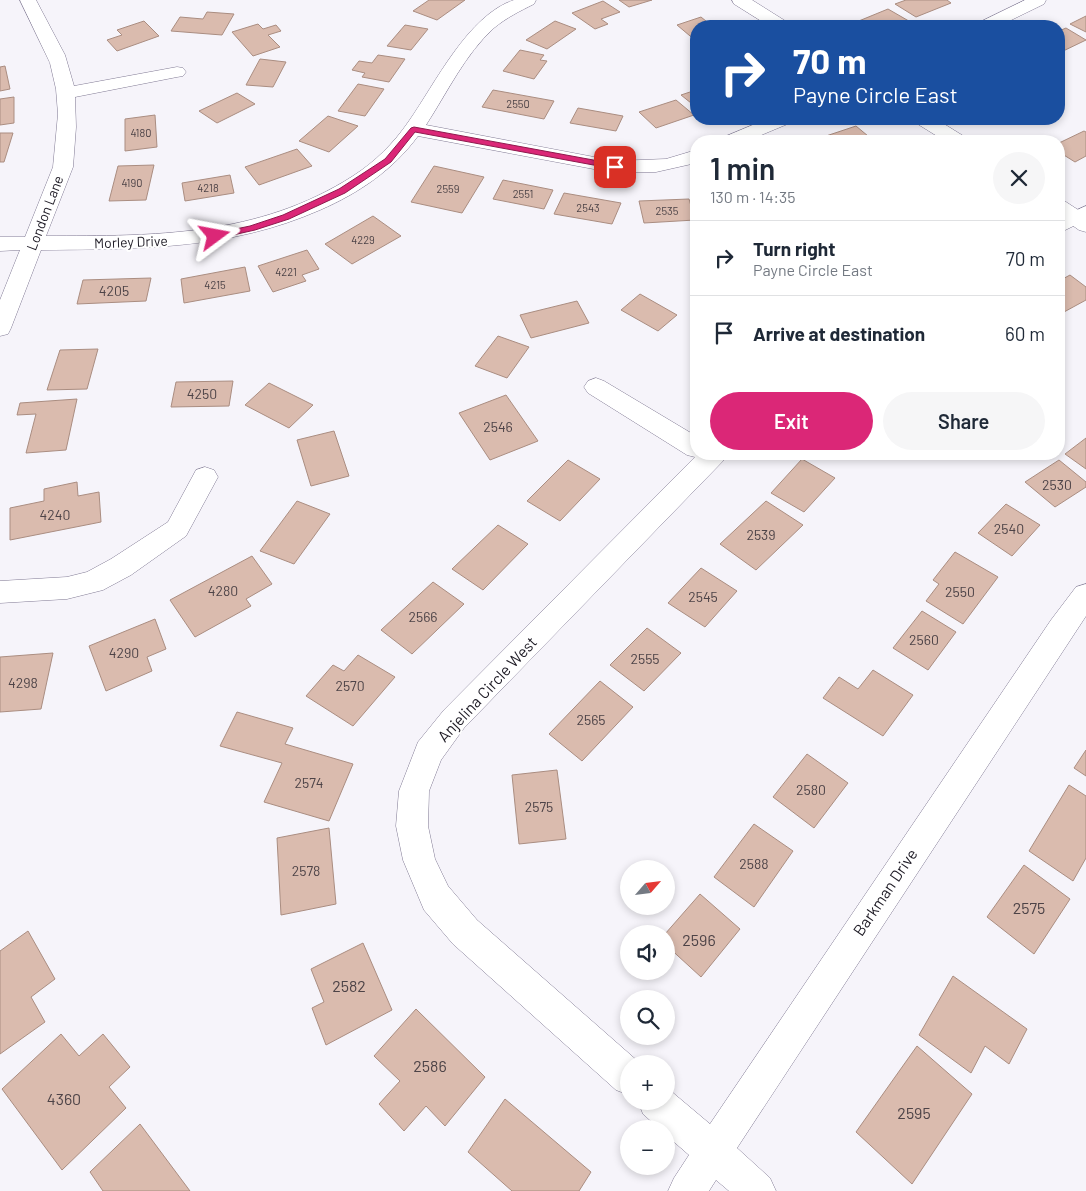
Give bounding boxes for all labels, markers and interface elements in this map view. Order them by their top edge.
text: 70 m [793,39,867,81]
icon: right [710,40,775,105]
text: Payne Circle East [793,81,958,107]
house number: 2550 [506,97,530,110]
house number: 4180 [131,126,151,139]
pin [594,146,636,188]
text: 1 min [710,150,775,186]
button: close [993,152,1045,204]
icon: arrive [601,153,629,181]
street label: London Lane [23,173,67,253]
house number: 4190 [122,176,142,189]
house number: 4218 [197,181,219,194]
house number: 2559 [437,182,460,195]
house number: 2551 [513,187,533,200]
text: 130 m · 14:35 [710,187,795,206]
house number: 2543 [576,201,600,214]
house number: 2535 [656,204,679,217]
position arrow [188,209,240,261]
street label: Morley Drive [94,232,168,251]
house number: 4229 [351,233,375,246]
text: Turn right [753,237,835,260]
icon: right [710,244,738,272]
text: 70 m [1006,247,1045,270]
text: Payne Circle East [753,260,873,279]
house number: 4221 [275,265,297,278]
house number: 4215 [204,278,226,291]
house number: 4205 [99,282,129,299]
icon: arrive [710,319,738,347]
text: Arrive at destination [753,322,925,345]
text: 60 m [1005,322,1045,345]
house number: 4250 [187,385,217,402]
button: Exit [710,392,873,450]
button: Share [883,392,1045,450]
house number: 2546 [483,418,513,435]
house number: 2530 [1042,476,1072,493]
house number: 4240 [40,506,70,523]
house number: 2540 [994,520,1024,537]
house number: 2539 [746,526,776,543]
house number: 4280 [208,582,238,599]
house number: 2550 [945,583,975,600]
house number: 2545 [688,588,718,605]
house number: 2566 [408,608,438,625]
house number: 2560 [909,631,939,648]
street label: Anjelina Circle West [433,632,540,745]
house number: 4290 [109,644,139,661]
house number: 2555 [630,650,660,667]
house number: 4298 [8,674,38,691]
house number: 2570 [335,677,365,694]
house number: 2565 [576,711,606,728]
house number: 2574 [294,774,324,791]
house number: 2580 [796,781,826,798]
house number: 2575 [525,798,553,815]
street label: Barkman Drive [849,845,921,939]
house number: 2588 [739,855,769,872]
north arrow [620,860,675,915]
map controls [620,860,675,1175]
house number: 2578 [292,862,320,879]
house number: 2575 [1013,898,1045,917]
button: sound [620,925,675,980]
house number: 2596 [682,930,716,949]
house number: 2582 [332,976,366,995]
button: search [620,990,675,1045]
button: + [620,1055,675,1110]
house number: 2586 [413,1056,447,1075]
house number: 4360 [47,1089,81,1108]
house number: 2595 [897,1103,931,1122]
button: − [620,1120,675,1175]

